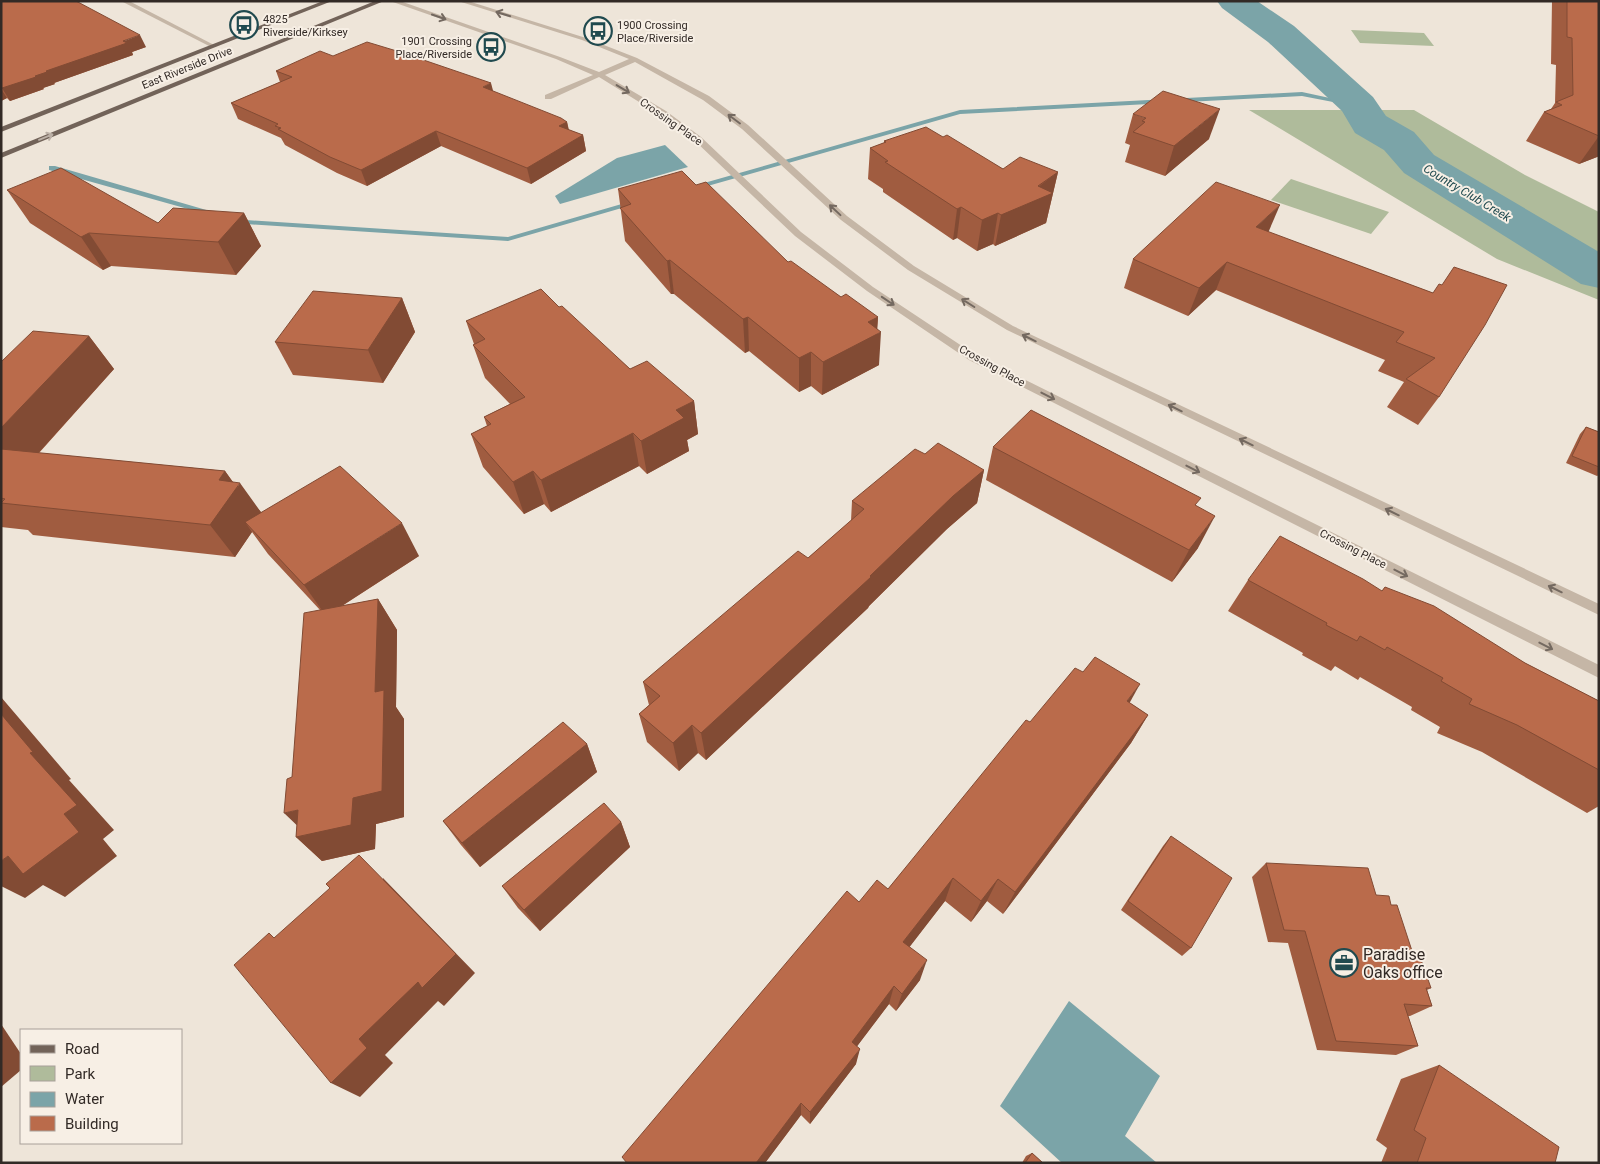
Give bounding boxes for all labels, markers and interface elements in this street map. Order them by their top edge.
one-way arrow [495,9,511,19]
bus stop icon: 4825 Riverside/Kirksey [229,10,259,40]
place label: 4825 Riverside/Kirksey [263,13,349,39]
one-way arrow [431,13,447,22]
bus stop icon: 1900 Crossing Place/Riverside [583,16,613,46]
place label: 1900 Crossing Place/Riverside [617,19,694,45]
bus stop icon: 1901 Crossing Place/Riverside [476,32,506,62]
place label: 1901 Crossing Place/Riverside [396,35,472,61]
street label: East Riverside Drive [140,44,234,92]
one-way arrow [615,84,629,94]
street label: Crossing Place [637,96,705,148]
one-way arrow [728,113,741,124]
one-way arrow [39,132,54,141]
water label: Country Club Creek [1421,161,1514,225]
one-way arrow [829,204,842,216]
one-way arrow [881,296,895,306]
one-way arrow [961,297,975,308]
one-way arrow [1022,332,1037,342]
street label: Crossing Place [957,343,1027,390]
one-way arrow [1040,392,1055,401]
one-way arrow [1168,403,1183,412]
one-way arrow [1239,436,1254,446]
one-way arrow [1185,465,1200,474]
one-way arrow [1385,507,1400,516]
street label: Crossing Place [1317,527,1389,571]
one-way arrow [1393,569,1408,578]
one-way arrow [1548,584,1563,594]
one-way arrow [1538,642,1553,651]
place label: Paradise Oaks office [1363,945,1443,982]
office icon: Paradise Oaks office [1329,948,1359,978]
legend [20,1029,182,1144]
text: Road [65,1040,99,1058]
text: Park [65,1065,96,1083]
text: Water [65,1090,104,1108]
text: Building [65,1115,119,1133]

